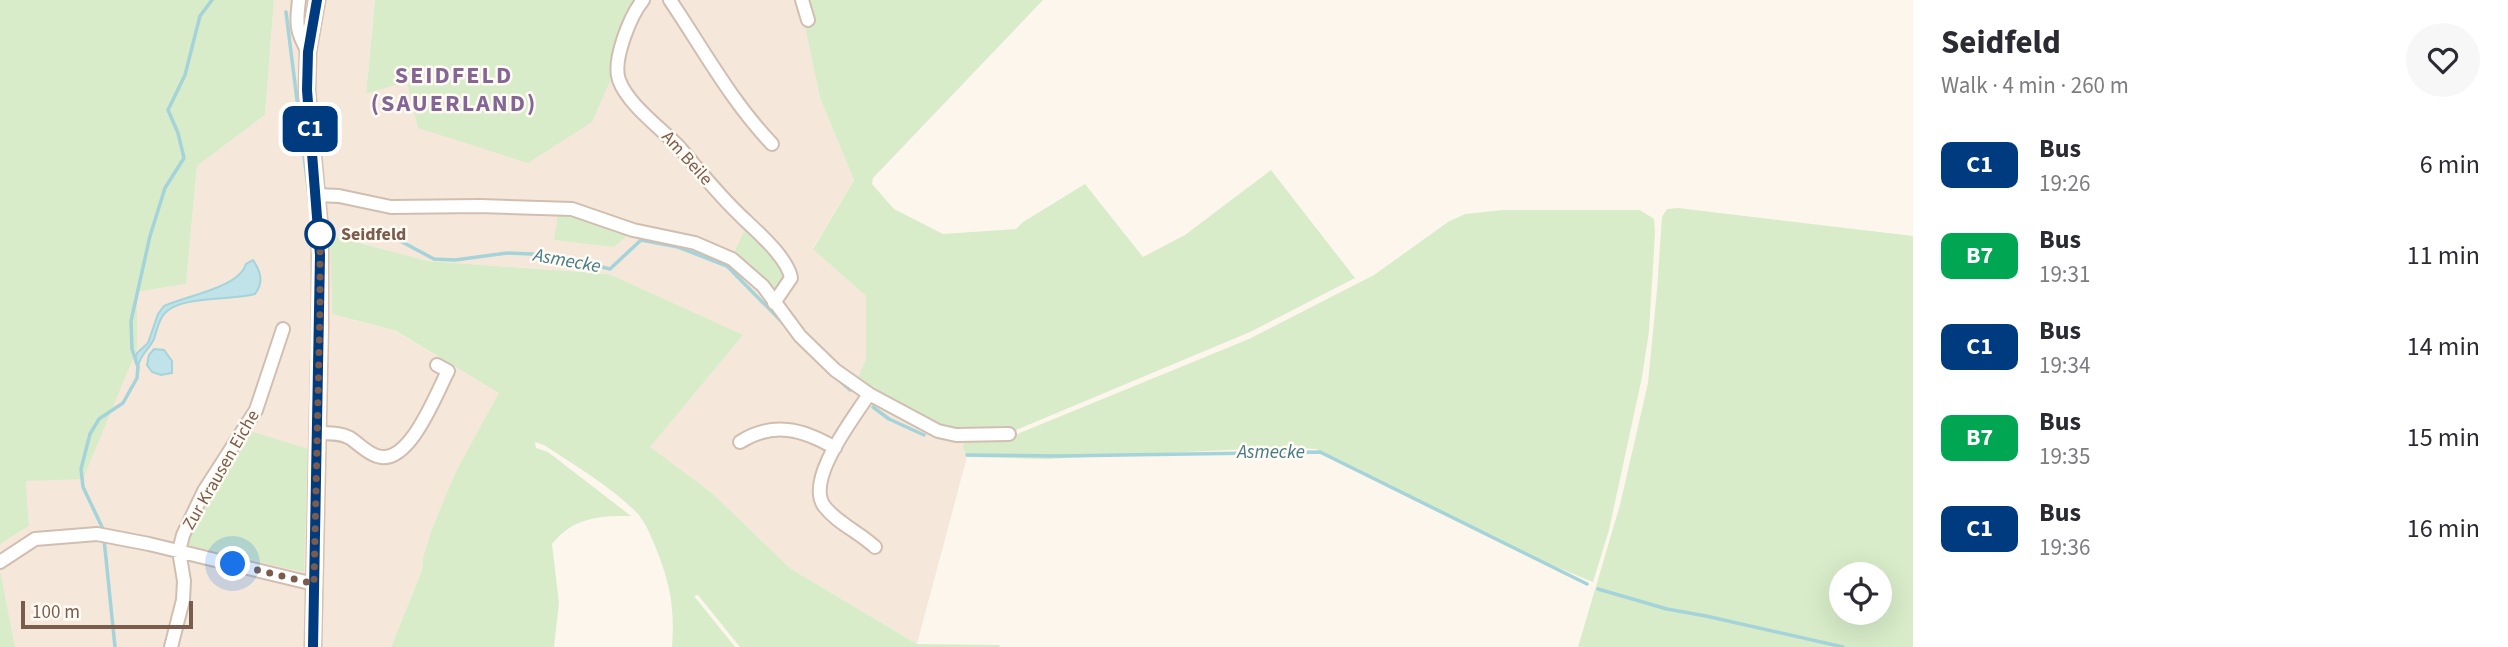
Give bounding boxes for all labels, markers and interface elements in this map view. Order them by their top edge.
text: Seidfeld [1941,19,2061,66]
button: heart [2406,23,2480,97]
district label: SEIDFELD (SAUERLAND) [371,58,537,121]
text: Walk · 4 min · 260 m [1941,69,2129,102]
line badge: C1 [278,106,342,152]
text: C1 [297,111,323,146]
street label: Am Beile [656,125,718,191]
text: Bus [2039,130,2081,167]
text: 6 min [2420,146,2480,183]
text: C1 [1966,147,1993,182]
text: 19:26 [2039,167,2090,200]
marker: Seidfeld [305,219,335,249]
text: Bus [2039,221,2081,258]
place label: Seidfeld [341,222,406,247]
text: 11 min [2407,237,2480,274]
text: B7 [1966,238,1993,273]
water label: Asmecke [530,242,603,280]
text: 19:31 [2039,258,2090,291]
text: Bus [2039,312,2081,349]
text: 14 min [2407,328,2480,365]
text: C1 [1966,329,1993,364]
text: 19:34 [2039,349,2090,382]
text: Bus [2039,403,2081,440]
street label: Zur Krausen Eiche [176,405,266,535]
text: 15 min [2407,419,2480,456]
text: B7 [1966,420,1993,455]
water label: Asmecke [1236,439,1305,466]
text: 19:35 [2039,440,2090,473]
text: Bus [2039,494,2081,531]
text: 16 min [2407,510,2480,547]
text: C1 [1966,511,1993,546]
text: 19:36 [2039,531,2090,564]
your location [215,546,250,581]
map controls [1829,562,1892,625]
button: locate [1829,562,1892,625]
scale bar [21,598,192,630]
text: 100 m [32,599,80,626]

